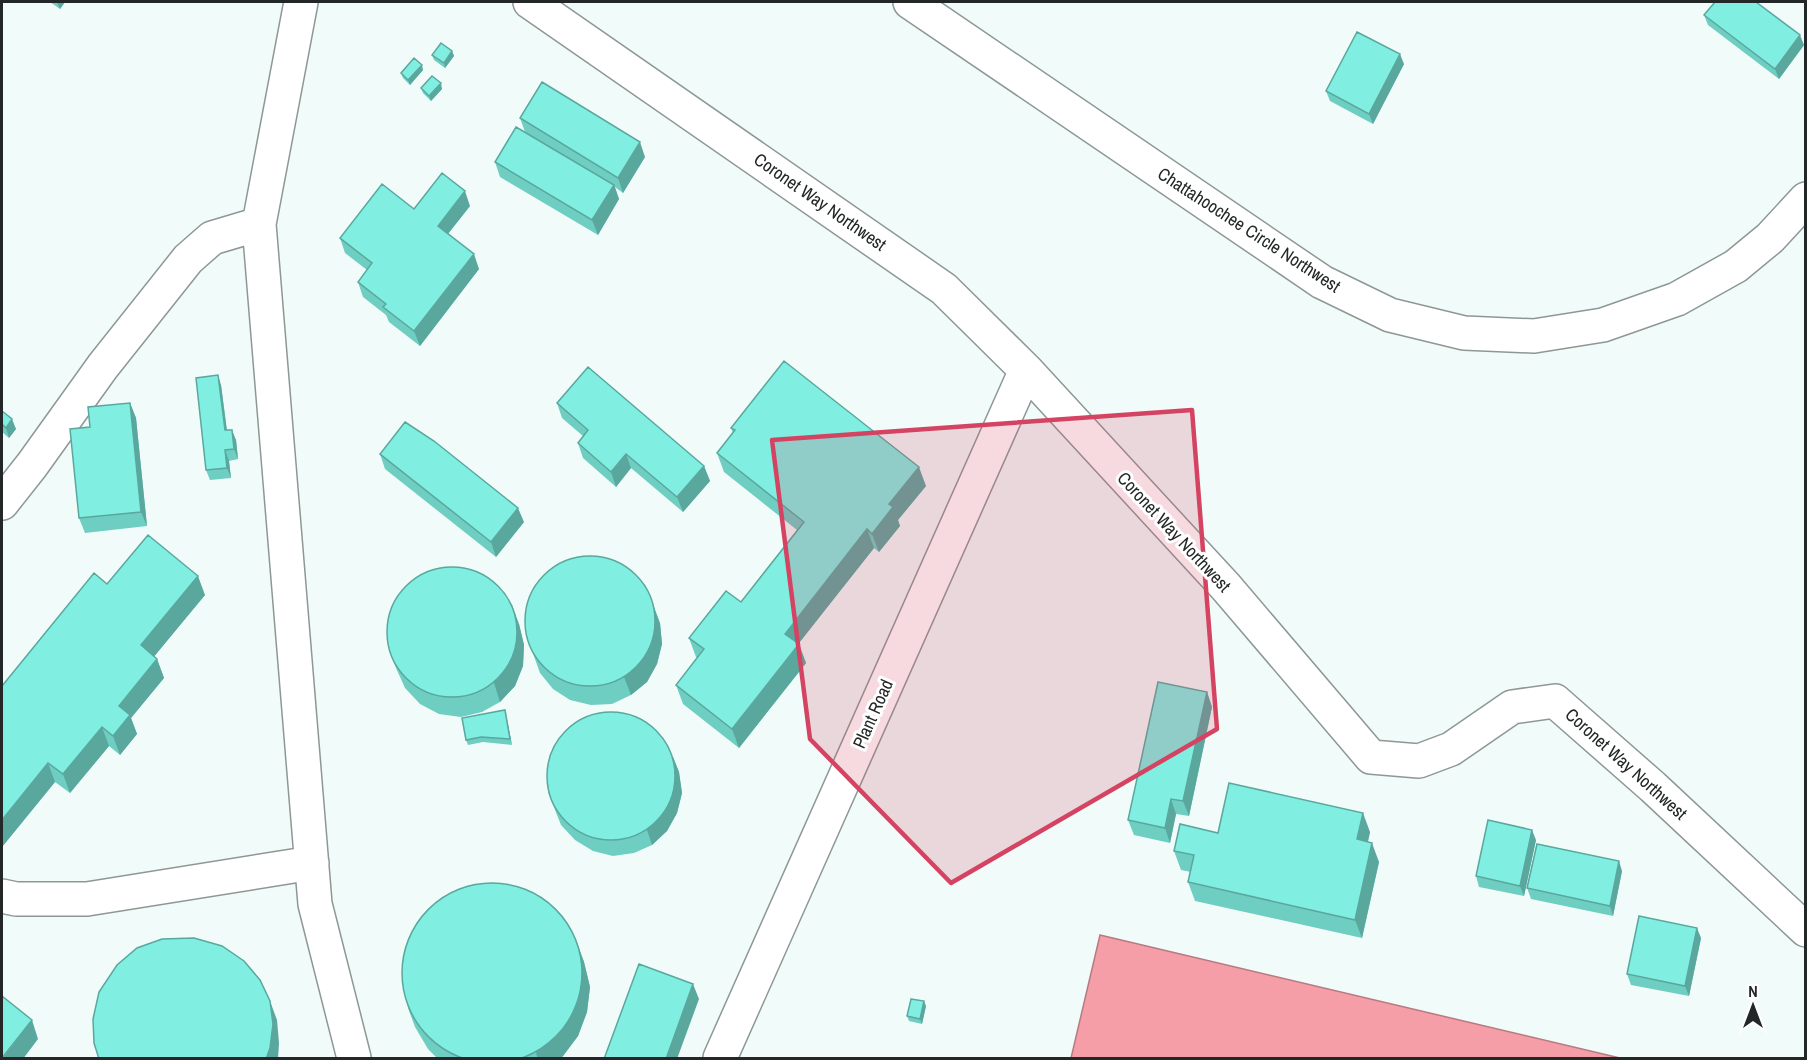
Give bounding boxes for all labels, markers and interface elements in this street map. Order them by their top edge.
street label: Coronet Way Northwest [749,147,891,257]
street label: Chattahoochee Circle Northwest [1153,161,1346,298]
street label: Coronet Way Northwest [1112,466,1237,597]
street label: Plant Road [846,675,899,752]
street label: Coronet Way Northwest [1560,702,1693,825]
north arrow [1723,976,1783,1036]
text: N [1748,980,1758,1002]

